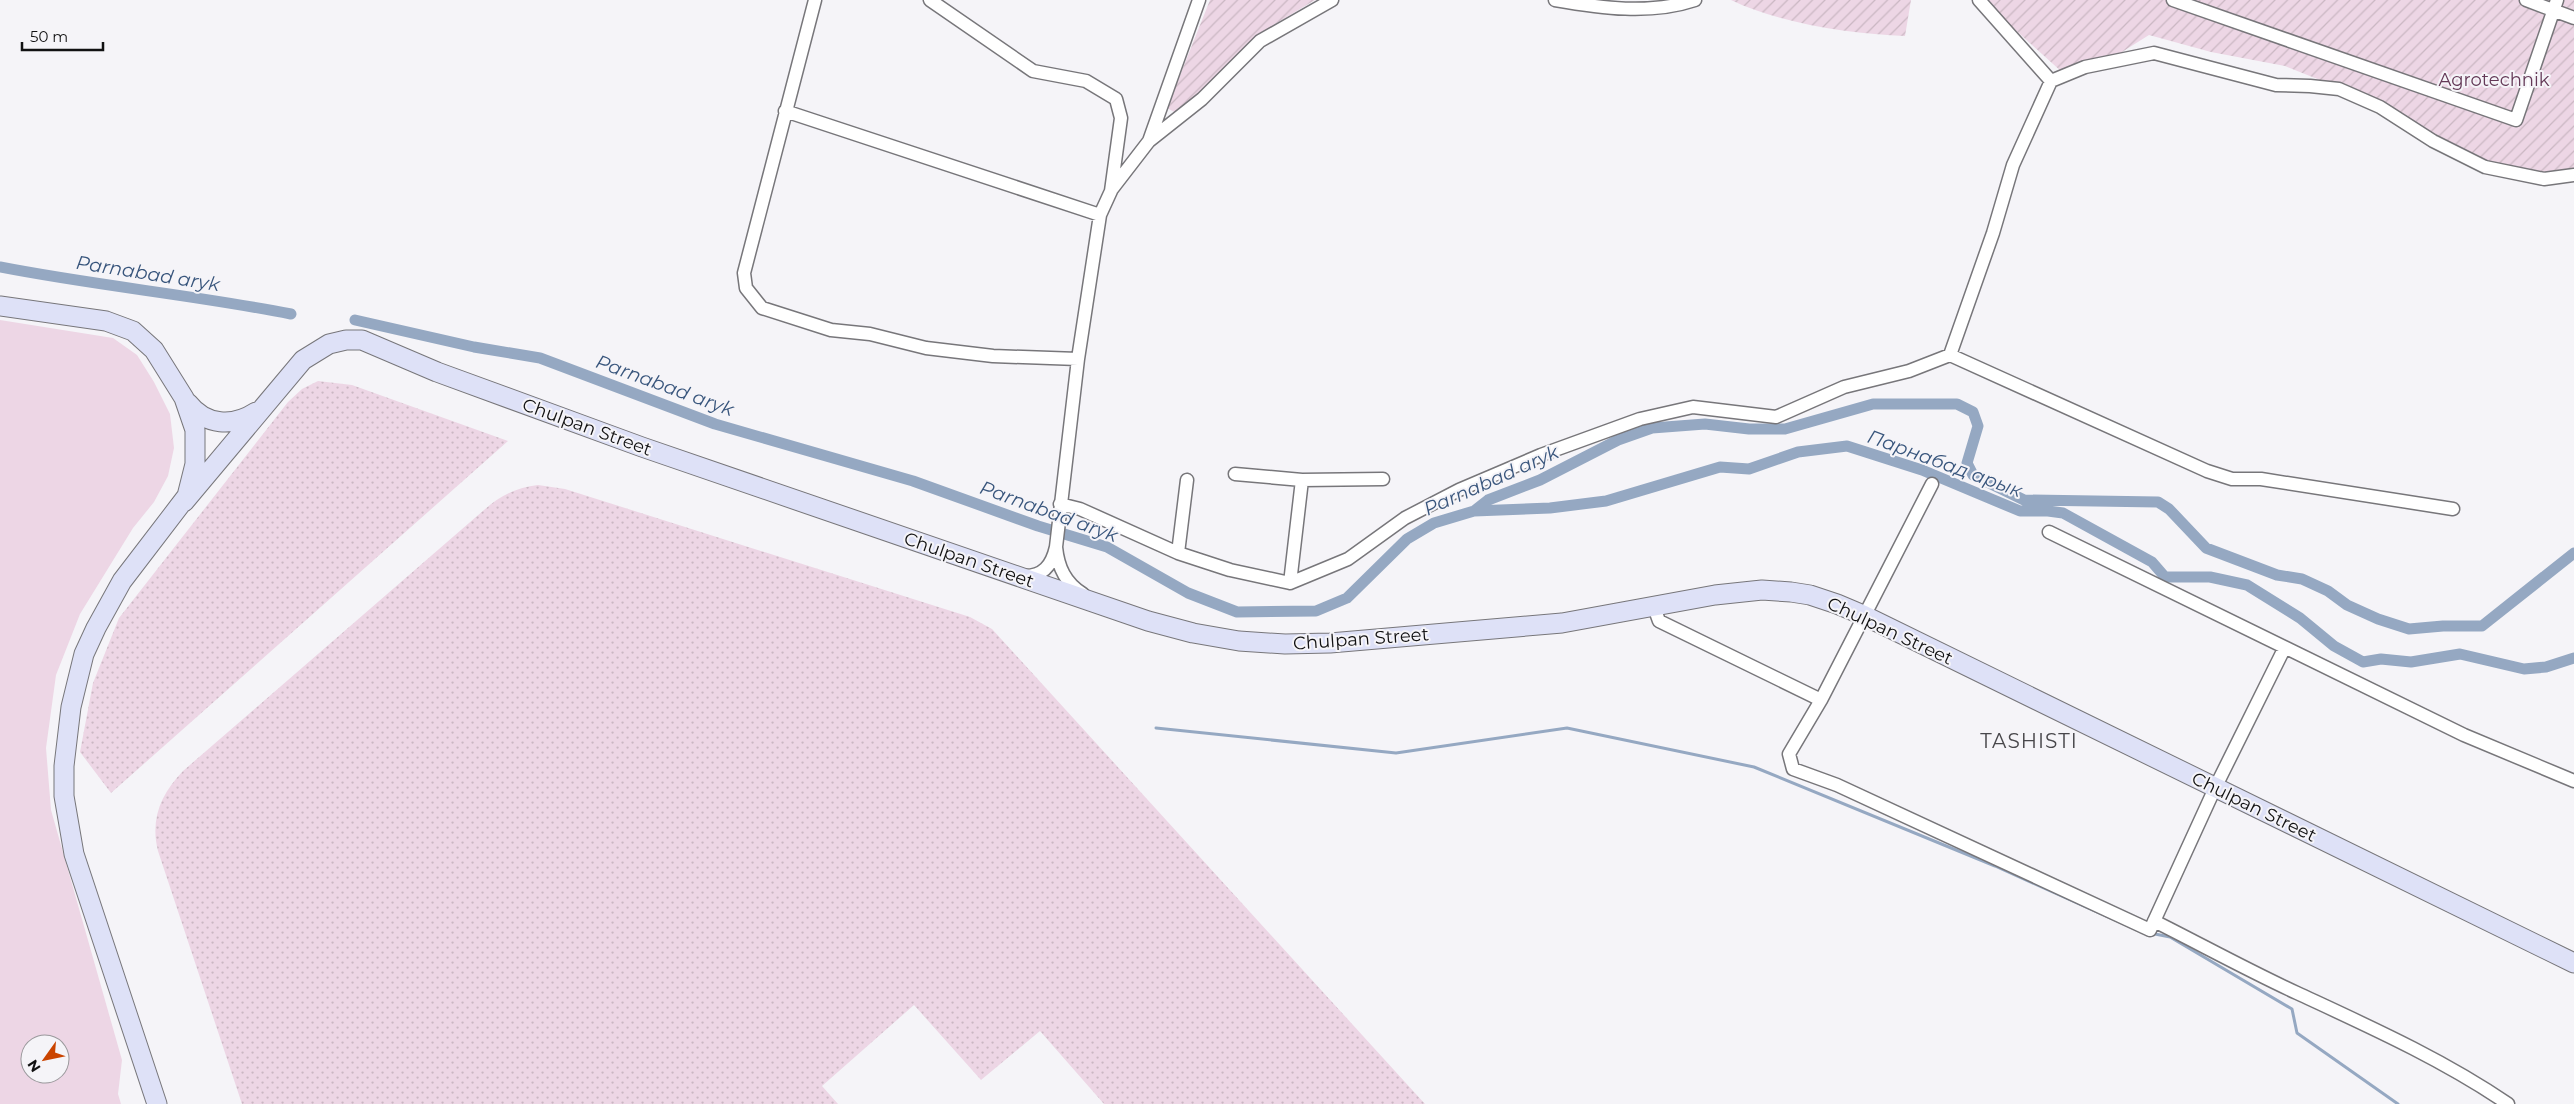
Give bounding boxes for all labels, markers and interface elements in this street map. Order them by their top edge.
scale bar [22,20,104,52]
text: 50 m [30,27,68,46]
park label: Agrotechnik [2438,69,2550,91]
water label: Parnabad aryk [74,251,222,296]
water label: Parnabad aryk [593,350,738,421]
street label: Chulpan Street [519,393,655,461]
water label: Парнабад арык [1864,425,2026,502]
water label: Parnabad aryk [1420,440,1563,520]
water label: Parnabad aryk [977,476,1122,547]
street label: Chulpan Street [901,527,1037,593]
street label: Chulpan Street [1824,592,1956,670]
street label: Chulpan Street [1292,623,1430,655]
district label: TASHISTI [1980,729,2078,753]
street label: Chulpan Street [2188,767,2320,847]
north arrow [20,1034,70,1084]
text: N [23,1056,45,1076]

